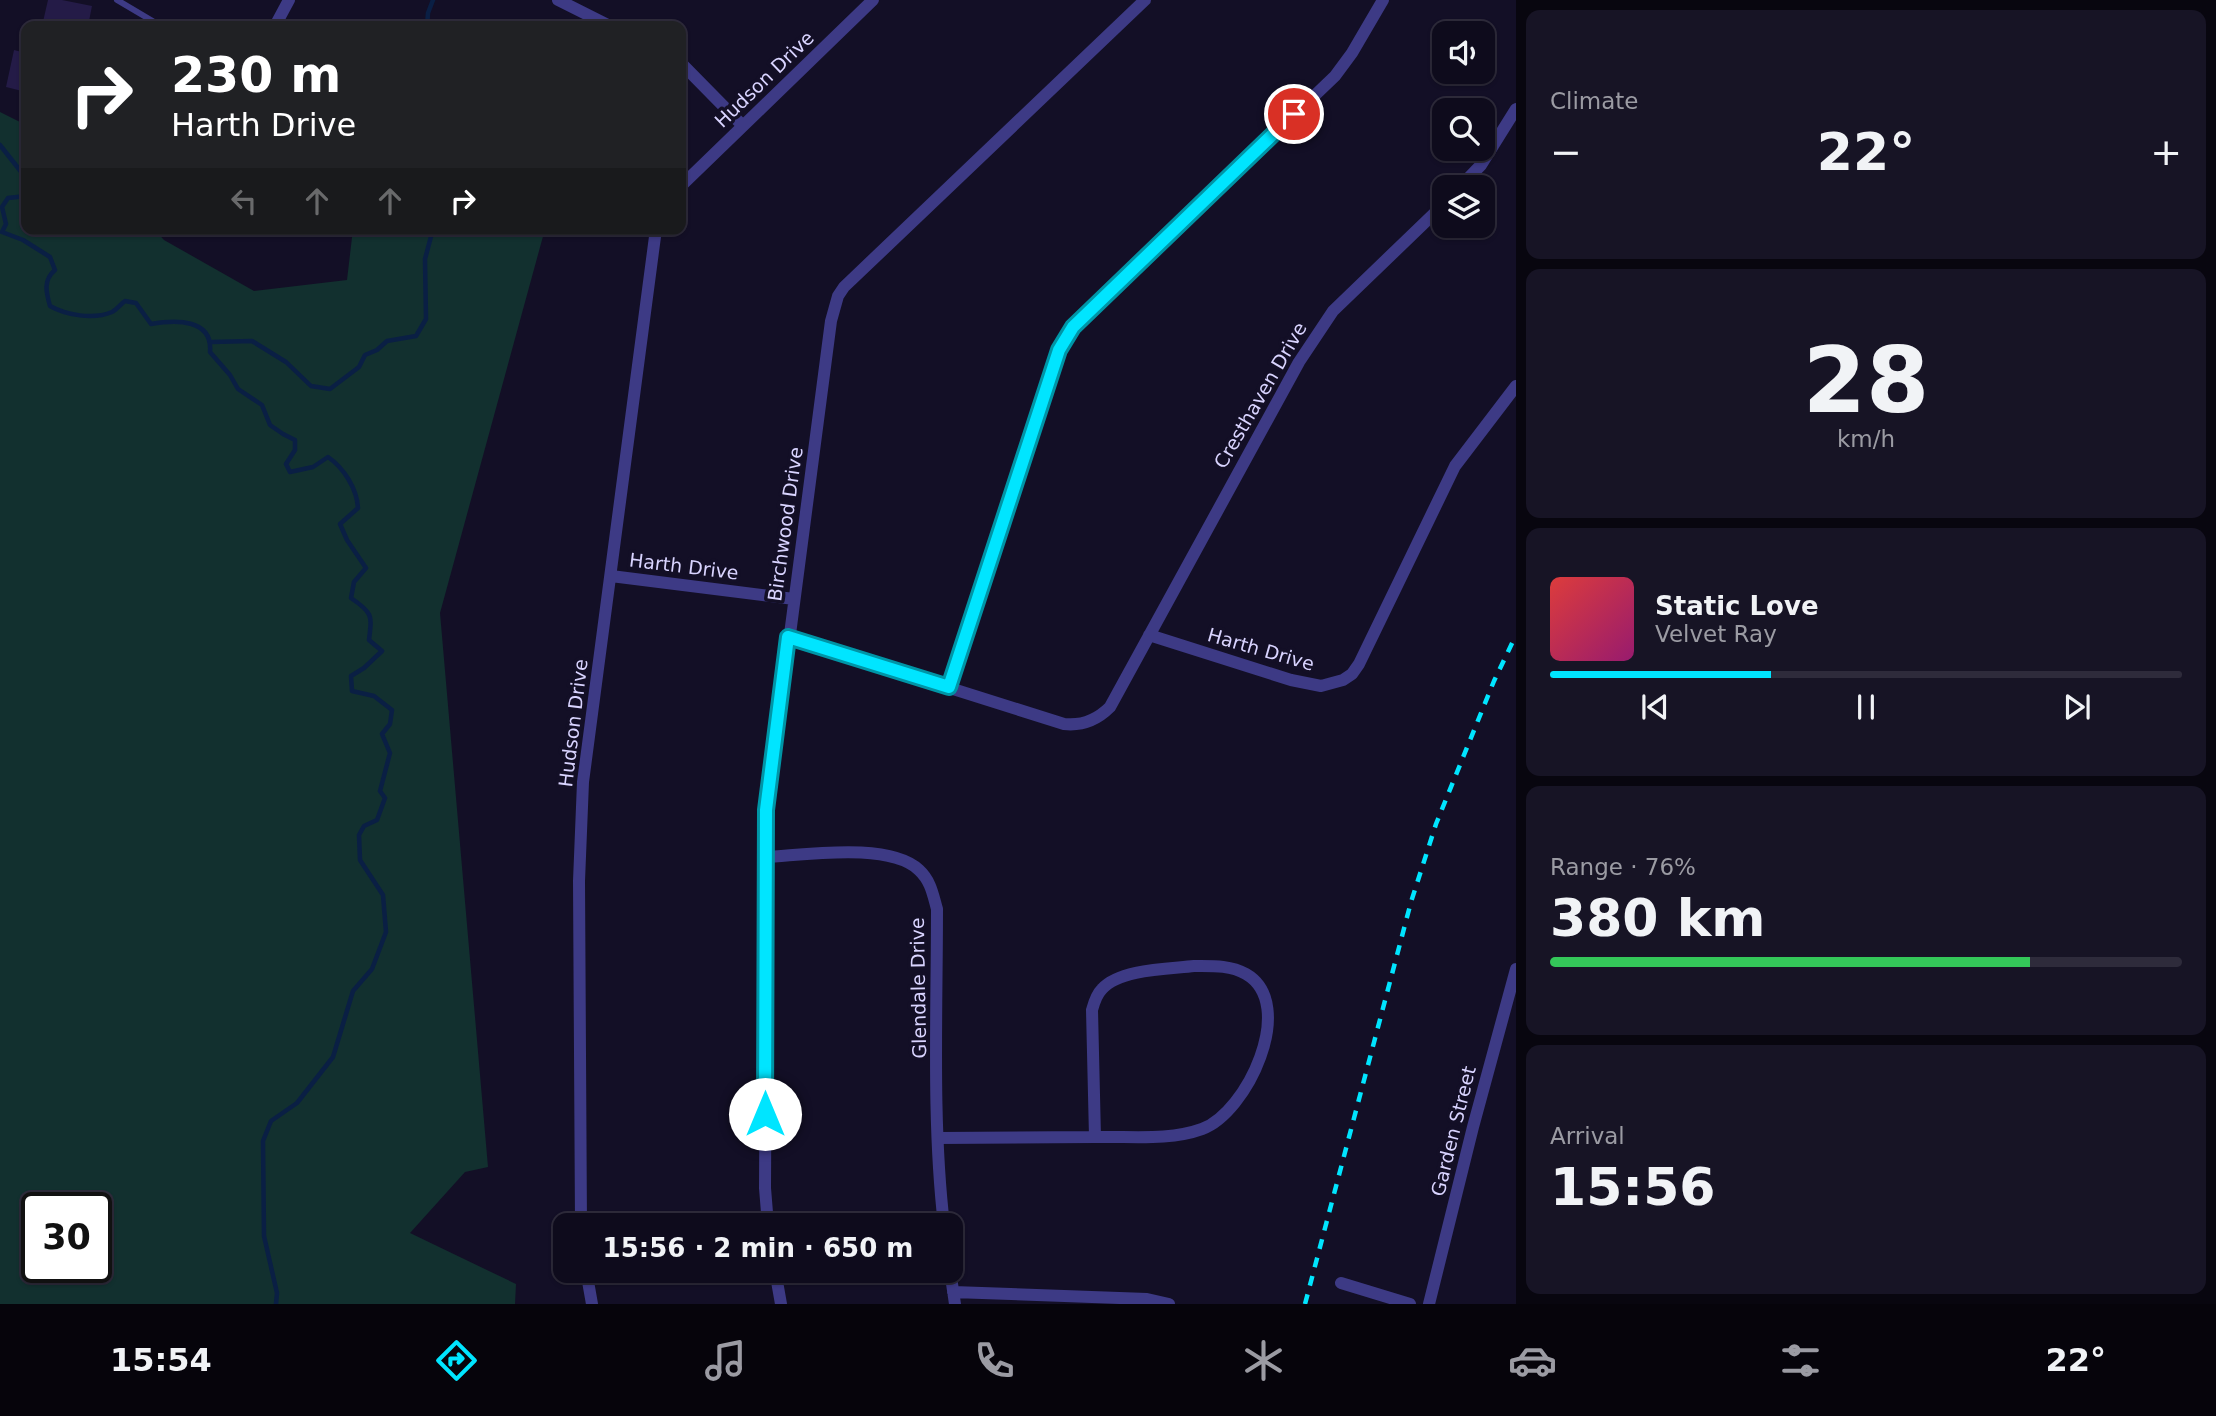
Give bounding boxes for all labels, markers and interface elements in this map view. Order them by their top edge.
map controls [1432,21,1495,238]
button: sound [1432,21,1495,84]
street label: Hudson Drive [710,26,818,132]
text: 230 m [171,47,341,104]
icon: right [56,49,147,140]
pin [1264,84,1324,144]
text: Climate [1550,88,1639,114]
icon: arrive [1275,95,1313,133]
button: search [1432,98,1495,161]
text: Harth Drive [171,106,356,144]
text: 22° [1817,122,1915,182]
text: − [1550,130,1582,174]
text: + [2150,130,2182,174]
button: layers [1432,175,1495,238]
icon: left [225,182,263,220]
icon: ahead [298,182,336,220]
icon: ahead [371,182,409,220]
icon: right [444,182,482,220]
street label: Cresthaven Drive [1209,318,1311,472]
text: 28 [1803,328,1929,433]
text: km/h [1837,426,1895,452]
street label: Birchwood Drive [763,445,807,603]
street label: Harth Drive [628,548,740,584]
text: Static Love [1655,591,1819,621]
text: Velvet Ray [1655,621,1777,647]
street label: Harth Drive [1205,623,1317,675]
street label: Hudson Drive [554,658,592,788]
icon: previous [1636,688,1674,726]
icon: pause [1847,688,1885,726]
icon: next [2058,688,2096,726]
text: Range · 76% [1550,854,1696,880]
text: 380 km [1550,888,1765,948]
street label: Glendale Drive [906,917,930,1059]
street label: Garden Street [1426,1064,1480,1198]
position arrow [728,1077,802,1151]
text: Arrival [1550,1123,1625,1149]
text: 15:56 [1550,1157,1716,1217]
speed limit sign: 30 [21,1192,112,1283]
text: 15:56 · 2 min · 650 m [603,1233,913,1263]
icon: directions [432,1336,481,1385]
icon: music [701,1336,750,1385]
icon: phone [970,1336,1019,1385]
icon: climate [1239,1336,1288,1385]
icon: car [1508,1336,1557,1385]
icon: filters [1776,1336,1825,1385]
text: 15:54 [110,1341,212,1379]
text: 22° [2045,1341,2106,1379]

